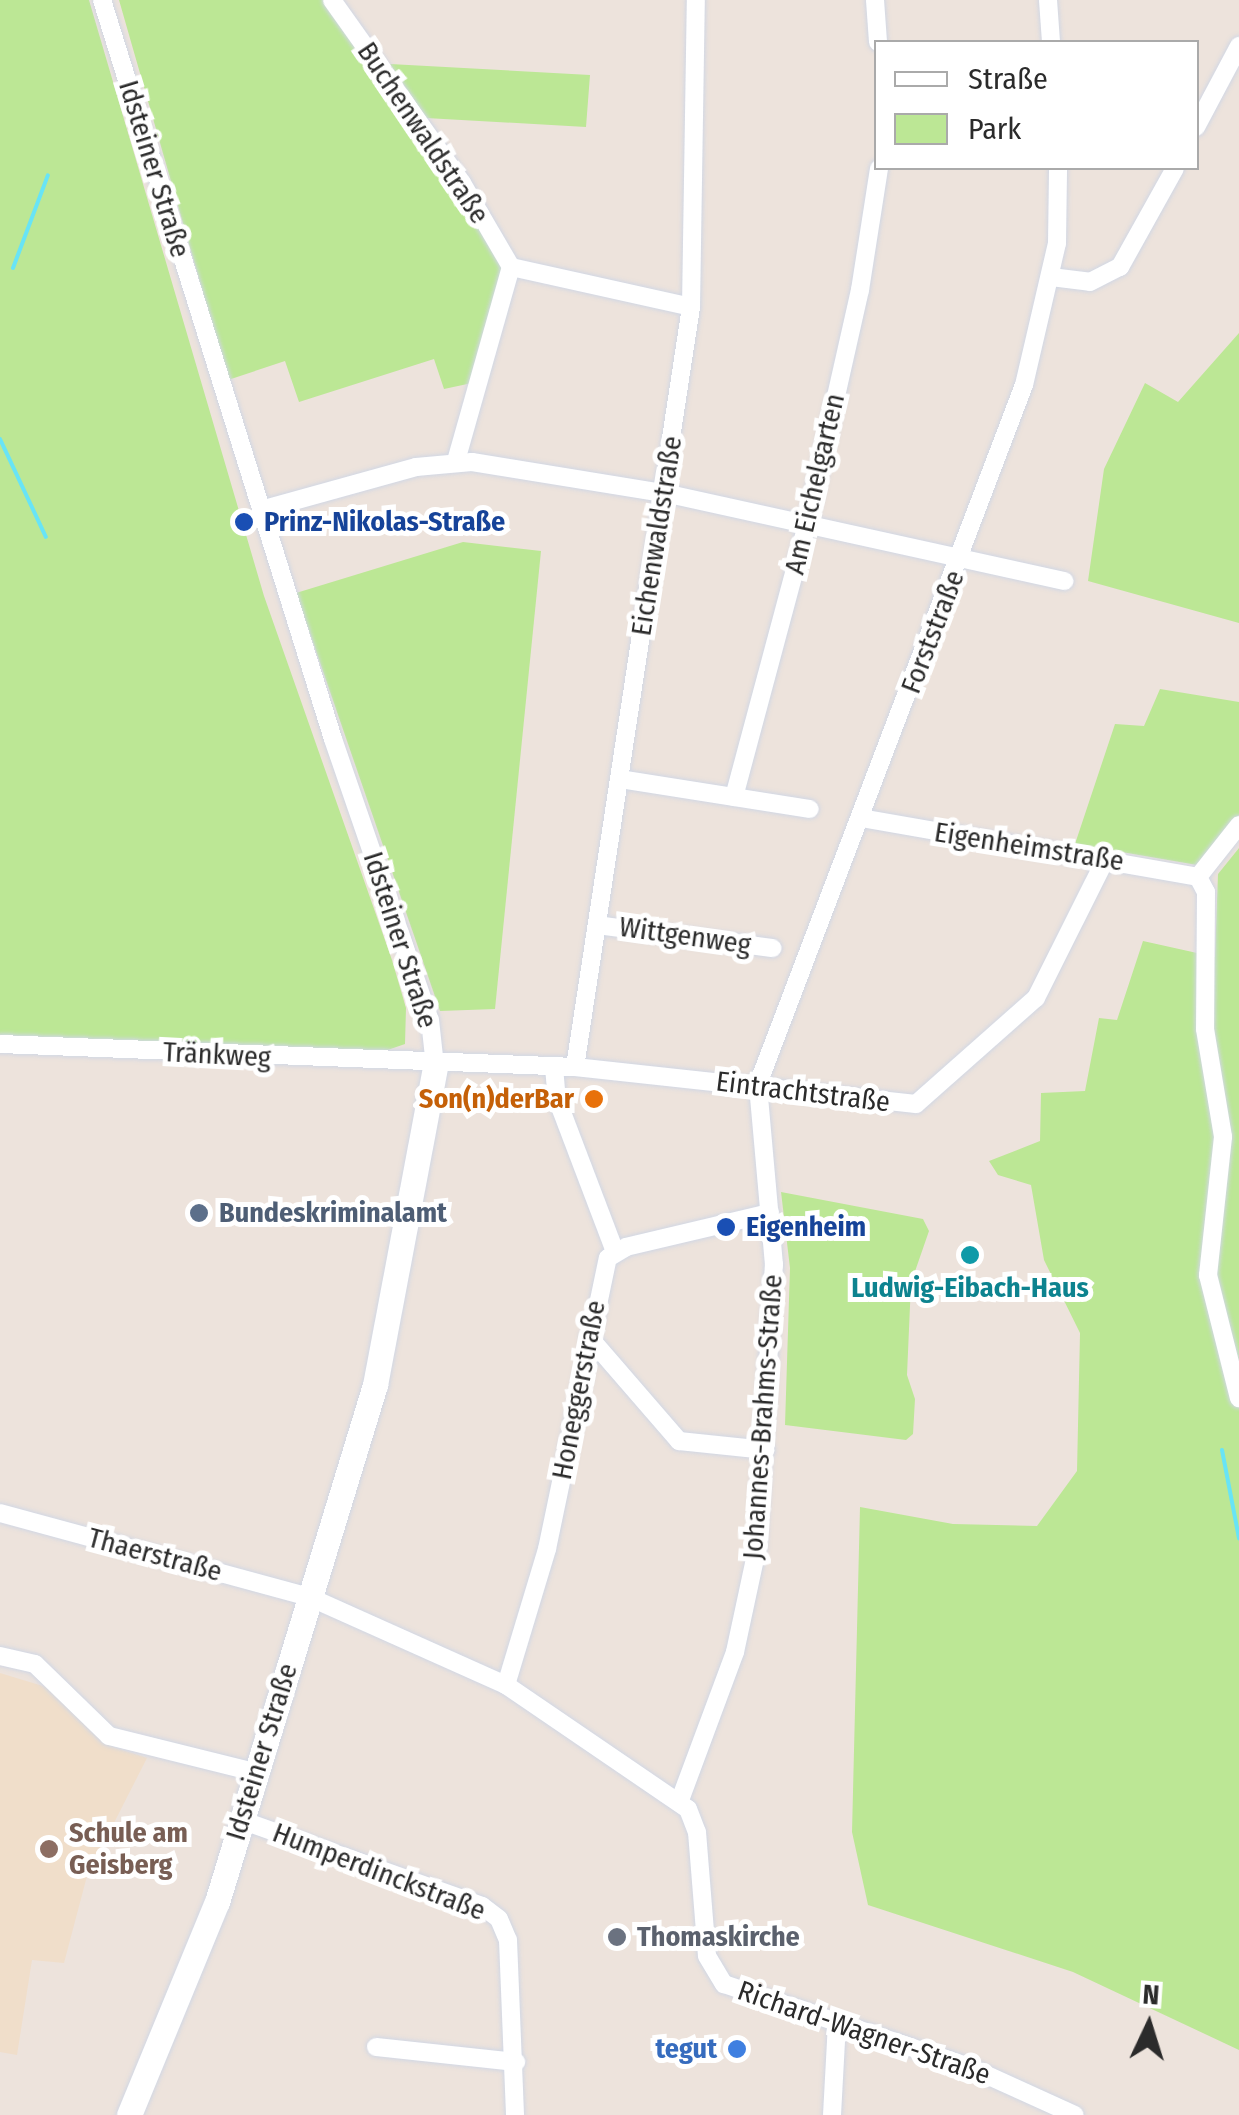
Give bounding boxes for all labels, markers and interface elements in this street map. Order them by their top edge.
street label: Buchenwaldstraße [350,36,496,230]
legend [874,40,1199,170]
text: Straße [968,61,1048,97]
street label: Idsteiner Straße [111,76,197,262]
text: Park [968,111,1021,147]
street label: Am Eichelgarten [778,390,852,578]
street label: Eichenwaldstraße [625,434,689,638]
place label: Prinz-Nikolas-Straße [264,505,505,539]
marker: Prinz-Nikolas-Straße [233,511,255,533]
street label: Forststraße [894,566,972,698]
street label: Eigenheimstraße [932,815,1126,879]
street label: Idsteiner Straße [356,848,444,1032]
street label: Wittgenweg [617,910,753,962]
street label: Tränkweg [162,1035,272,1075]
street label: Eintrachtstraße [714,1065,892,1119]
place label: Son(n)derBar [419,1082,574,1116]
marker: Son(n)derBar [583,1088,605,1110]
place label: Bundeskriminalamt [219,1196,447,1230]
marker: Bundeskriminalamt [188,1202,210,1224]
place label: Eigenheim [746,1210,866,1244]
marker: Eigenheim [715,1216,737,1238]
marker: Ludwig-Eibach-Haus [959,1244,981,1266]
place label: Ludwig-Eibach-Haus [851,1271,1089,1305]
street label: Johannes-Brahms-Straße [736,1273,790,1561]
street label: Honeggerstraße [545,1298,613,1482]
street label: Thaerstraße [84,1521,226,1589]
street label: Idsteiner Straße [219,1659,305,1845]
place label: Schule am Geisberg [69,1816,188,1882]
street label: Humperdinckstraße [268,1816,490,1928]
marker: Schule am Geisberg [38,1838,60,1860]
place label: Thomaskirche [637,1920,800,1954]
marker: Thomaskirche [606,1926,628,1948]
street label: Richard-Wagner-Straße [733,1974,995,2092]
north arrow [1099,1975,1199,2075]
text: N [1142,1978,1161,2012]
place label: tegut [655,2032,717,2066]
marker: tegut [726,2038,748,2060]

